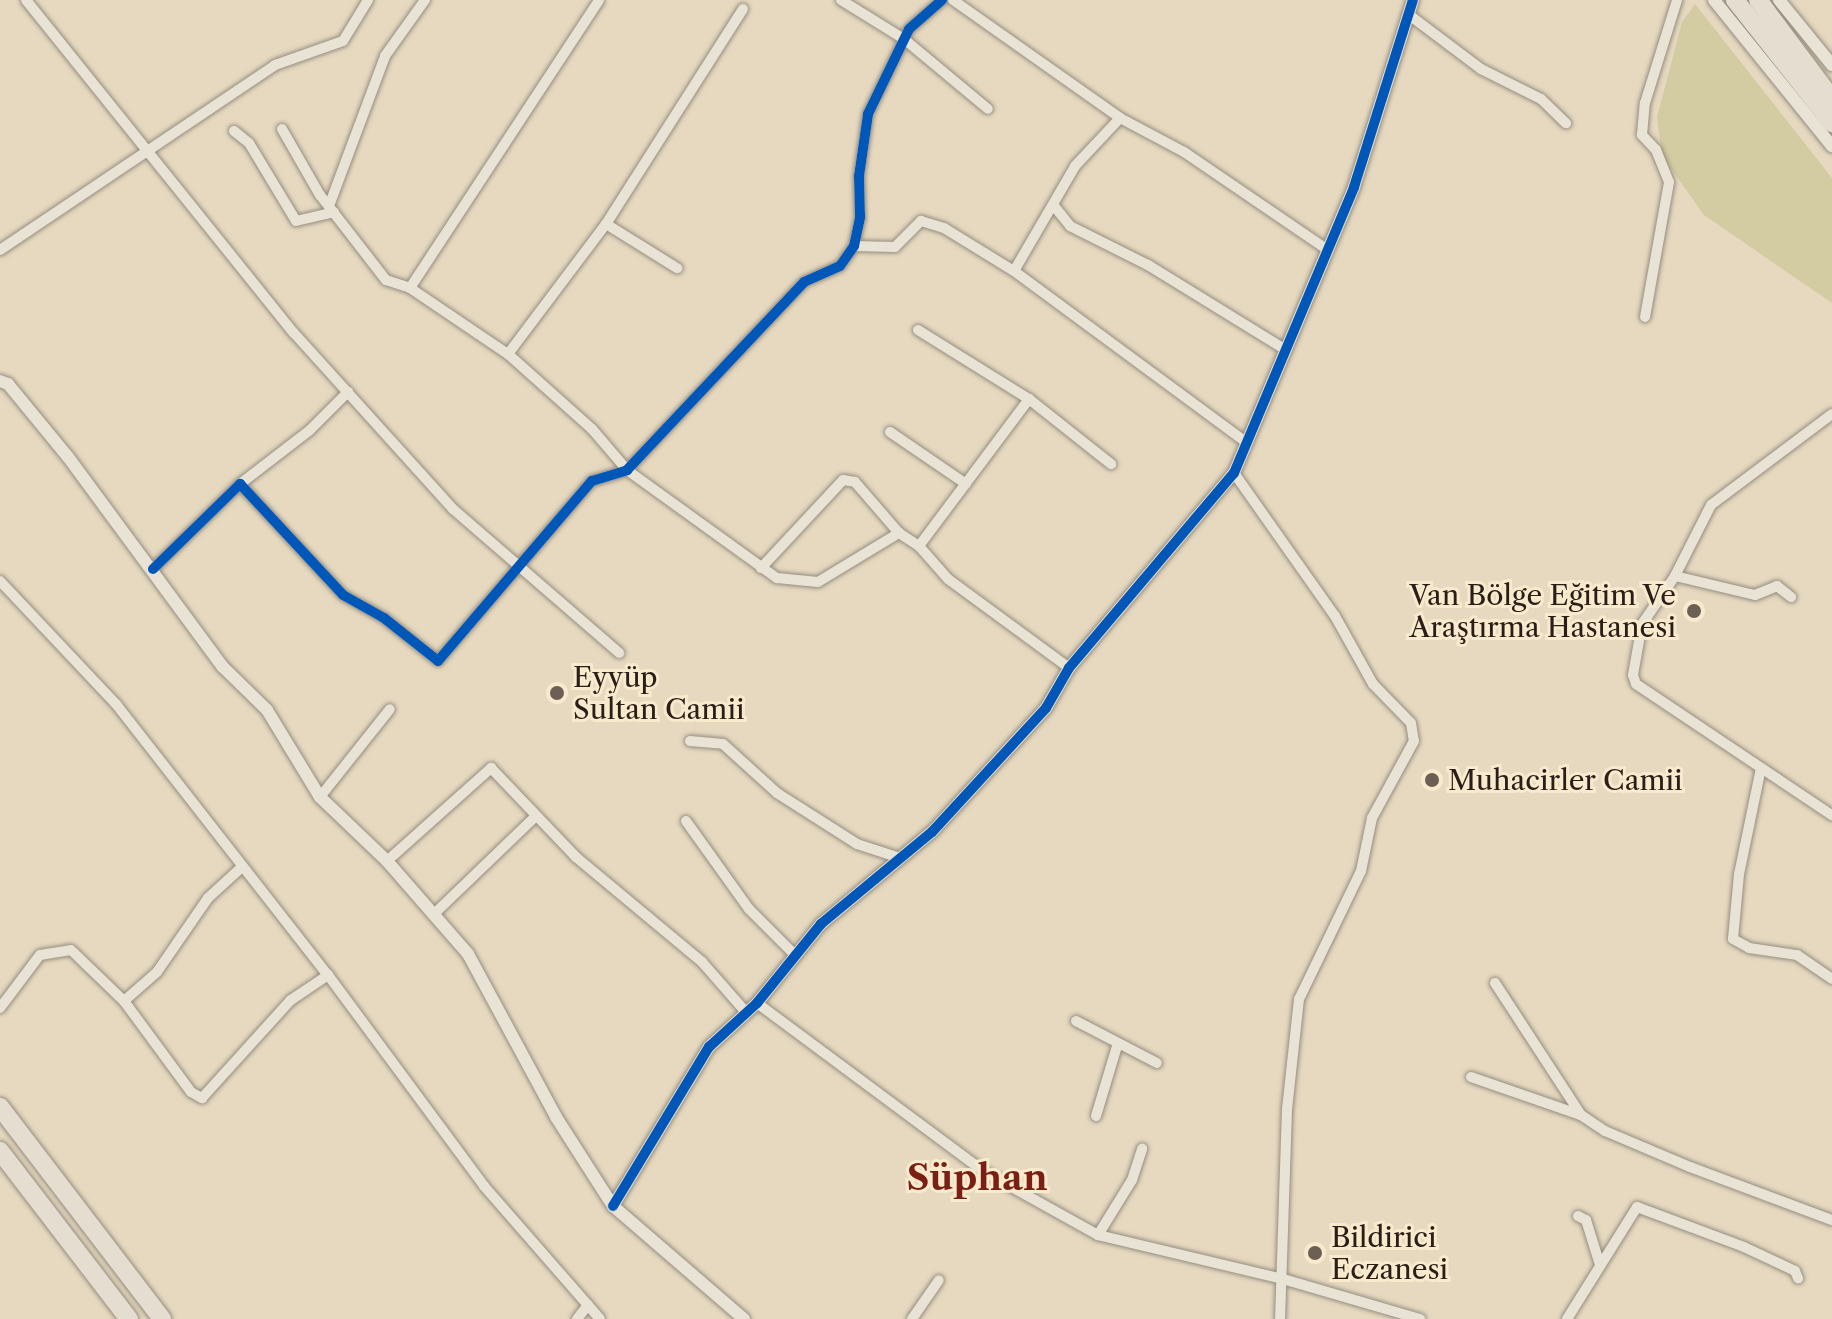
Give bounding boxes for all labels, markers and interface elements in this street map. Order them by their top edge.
place label: Van Bölge Eğitim Ve Araştırma Hastanesi [1408,578,1676,644]
marker: Van Bölge Eğitim Ve Araştırma Hastanesi [1683,600,1705,622]
place label: Eyyüp Sultan Camii [573,660,744,726]
marker: Eyyüp Sultan Camii [548,684,566,702]
place label: Muhacirler Camii [1448,763,1683,797]
marker: Muhacirler Camii [1423,771,1441,789]
district label: Süphan [906,1156,1048,1200]
place label: Bildirici Eczanesi [1331,1220,1448,1286]
marker: Bildirici Eczanesi [1306,1244,1324,1262]

